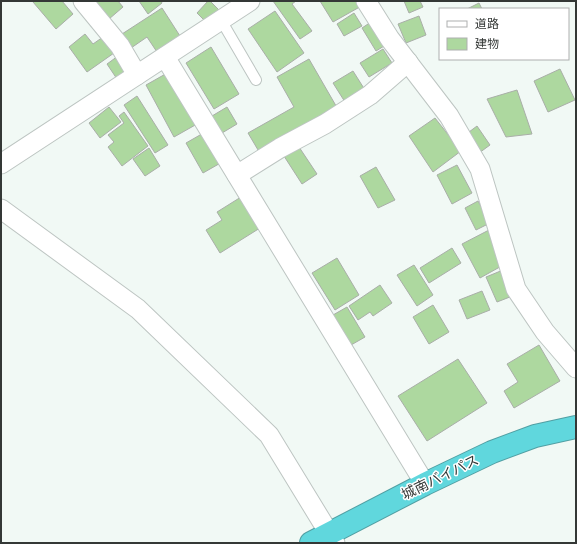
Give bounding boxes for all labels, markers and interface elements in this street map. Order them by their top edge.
legend [439,8,569,60]
text: 道路 [475,16,499,33]
text: 建物 [475,36,499,53]
street label: 城南バイパス [398,451,482,505]

